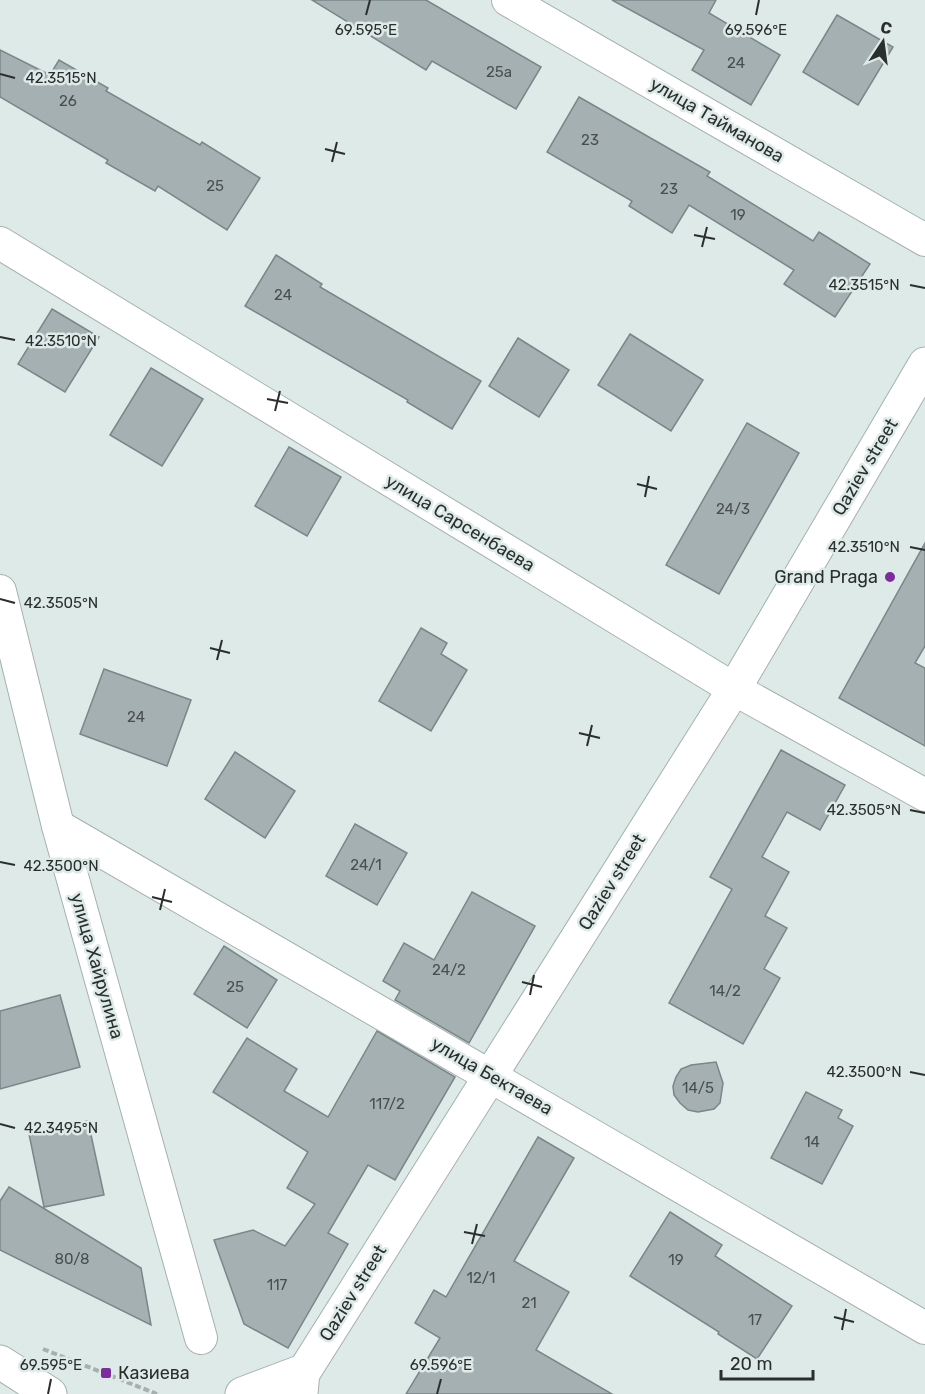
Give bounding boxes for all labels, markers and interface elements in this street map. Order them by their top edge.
north arrow [853,12,913,72]
text: С [879,17,894,38]
text: 69.595°E [335,21,397,39]
text: 69.596°E [725,21,787,39]
house number: 24 [727,54,745,72]
house number: 25а [486,63,512,81]
text: 42.3515°N [25,69,97,87]
street label: улица Тайманова [646,73,788,167]
house number: 26 [59,92,77,110]
house number: 23 [581,131,599,149]
house number: 25 [206,177,224,195]
house number: 23 [660,180,678,198]
house number: 19 [730,206,746,224]
text: 42.3515°N [828,276,900,294]
house number: 24 [274,286,292,304]
text: 42.3510°N [25,332,97,350]
street label: Qaziev street [827,414,903,520]
street label: улица Сарсенбаева [381,470,539,576]
house number: 24/3 [716,500,750,518]
text: 42.3510°N [828,538,900,556]
place label: Grand Praga [774,566,878,588]
marker: Grand Praga [883,570,897,584]
text: 42.3505°N [24,594,98,612]
house number: 24 [127,708,145,726]
text: 42.3505°N [827,801,901,819]
street label: Qaziev street [574,830,650,934]
house number: 24/1 [350,856,382,874]
text: 42.3500°N [23,857,99,875]
street label: улица Хайрулина [66,891,128,1041]
house number: 24/2 [432,961,466,979]
house number: 25 [226,978,244,996]
house number: 14/2 [709,982,741,1000]
street label: улица Бектаева [427,1032,557,1120]
text: 42.3500°N [826,1063,902,1081]
house number: 14/5 [682,1079,714,1097]
house number: 117/2 [369,1095,405,1113]
text: 42.3495°N [24,1119,98,1137]
house number: 14 [804,1133,820,1151]
street label: Qaziev street [315,1241,391,1345]
house number: 80/8 [54,1250,90,1268]
house number: 19 [668,1251,684,1269]
house number: 12/1 [467,1269,495,1287]
house number: 117 [267,1276,288,1294]
house number: 21 [521,1294,537,1312]
house number: 17 [748,1311,762,1329]
scale bar [721,1343,812,1381]
text: 20 m [730,1353,772,1375]
text: 69.595°E [20,1356,82,1374]
text: 69.596°E [410,1356,472,1374]
place label: Казиева [118,1362,190,1384]
marker: Казиева [99,1366,113,1380]

